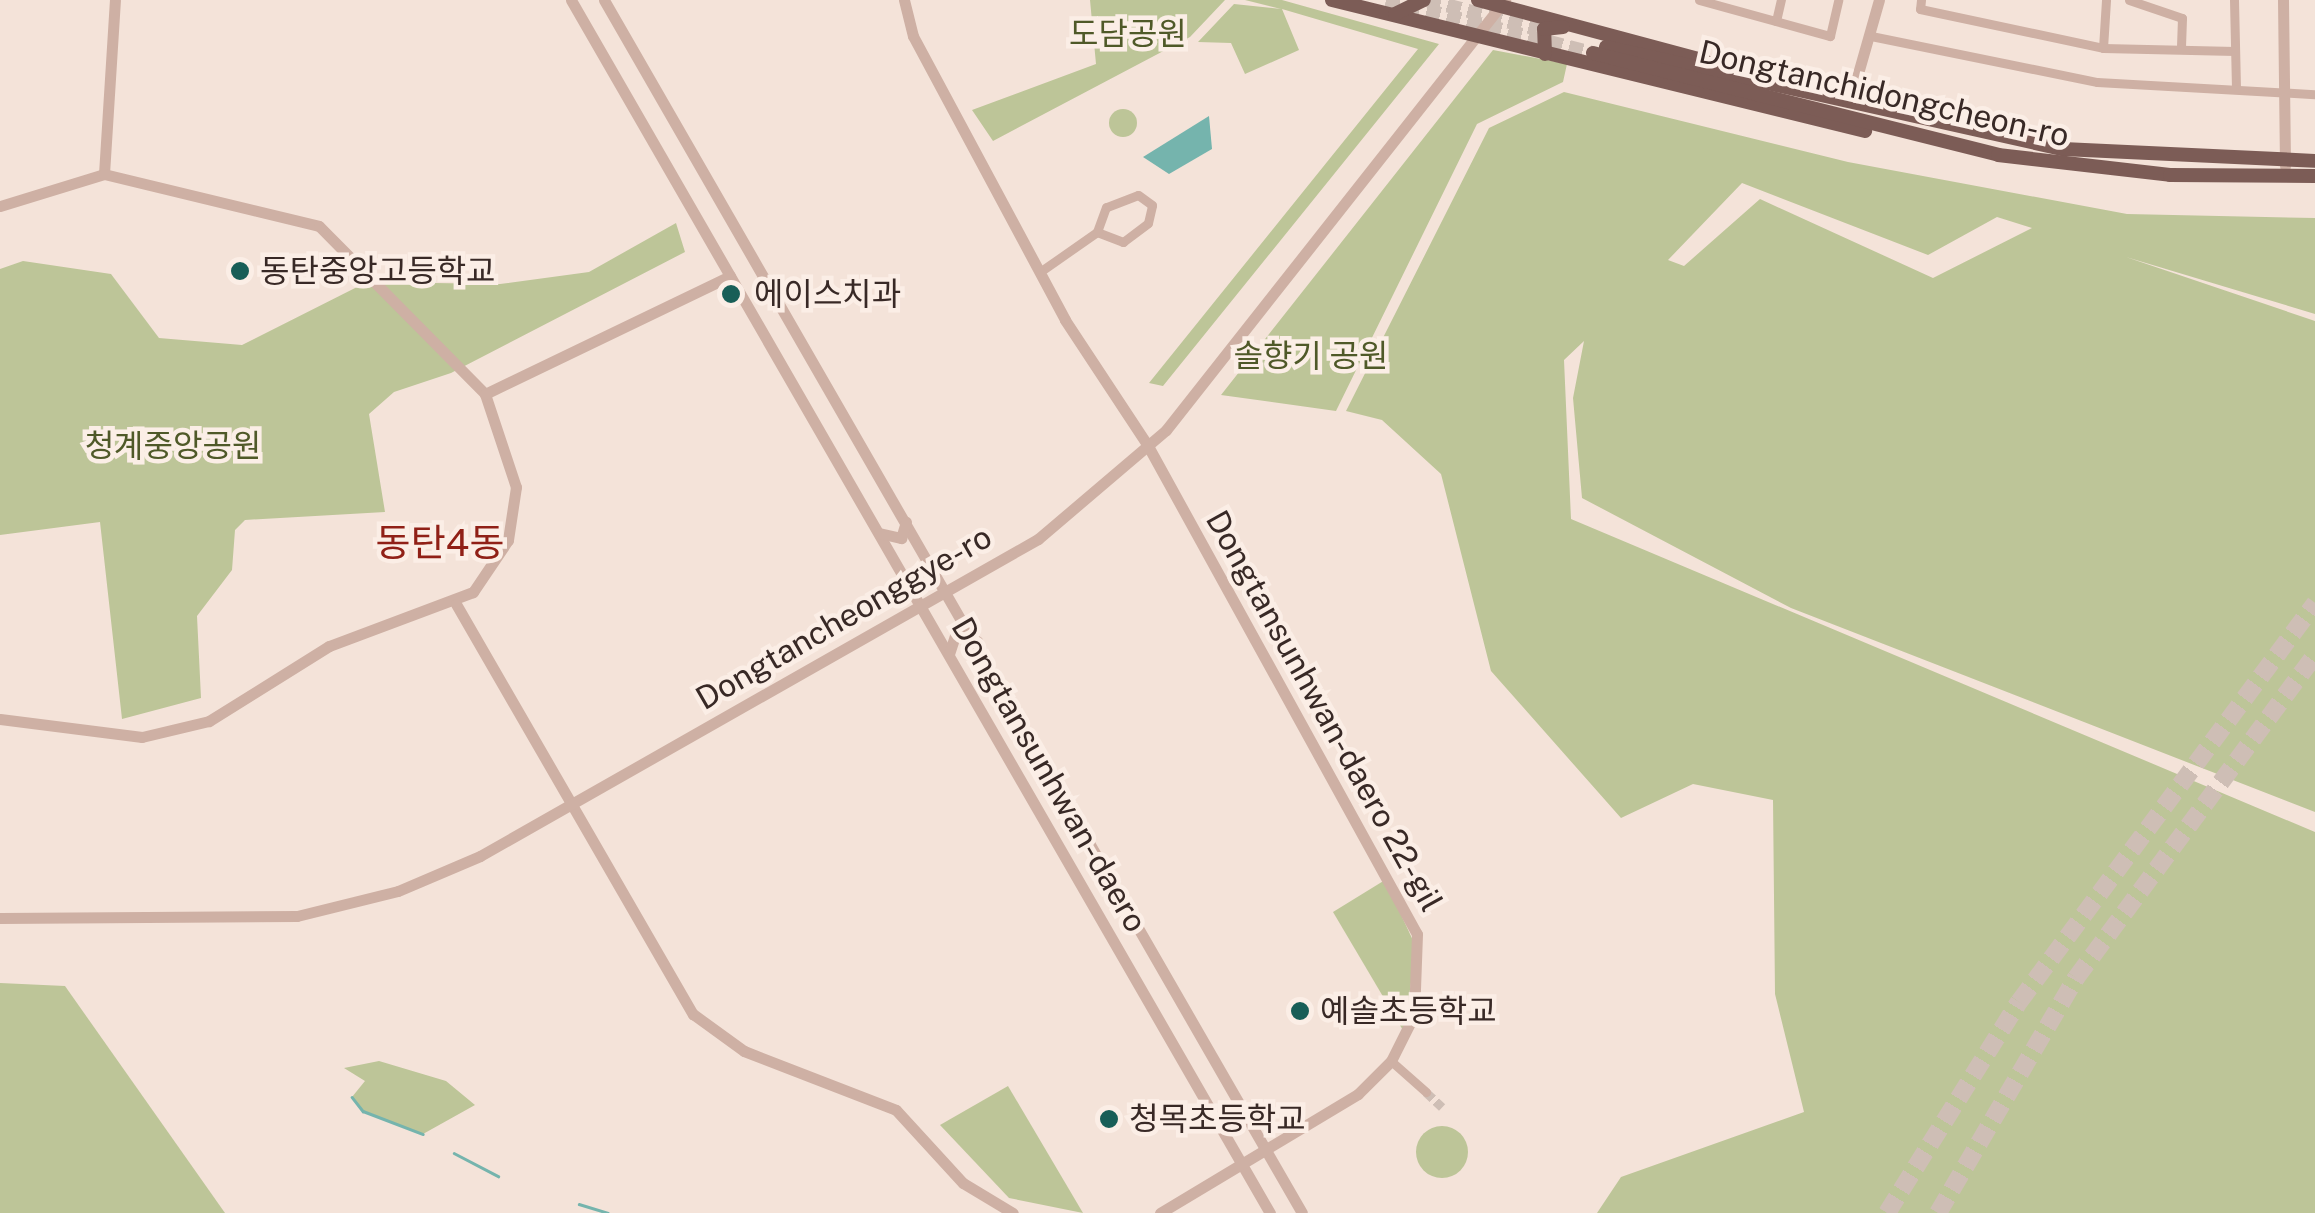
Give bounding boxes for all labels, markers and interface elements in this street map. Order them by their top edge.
park label: 도담공원 [1069,15,1187,53]
street label: Dongtanchidongcheon-ro [1695,33,2073,155]
place label: 동탄중앙고등학교 [260,252,496,290]
marker: 동탄중앙고등학교 [229,260,251,282]
place label: 에이스치과 [754,275,901,313]
marker: 에이스치과 [718,281,744,307]
park label: 솔향기 공원 [1234,337,1388,375]
park label: 청계중앙공원 [85,427,261,465]
street label: Dongtansunhwan-daero 22-gil [1198,504,1450,918]
street label: Dongtancheonggye-ro [689,518,999,718]
district label: 동탄4동 [376,520,504,566]
street label: Dongtansunhwan-daero [943,611,1155,939]
place label: 예솔초등학교 [1320,992,1497,1030]
marker: 예솔초등학교 [1289,1000,1311,1022]
place label: 청목초등학교 [1129,1100,1306,1138]
marker: 청목초등학교 [1098,1108,1120,1130]

